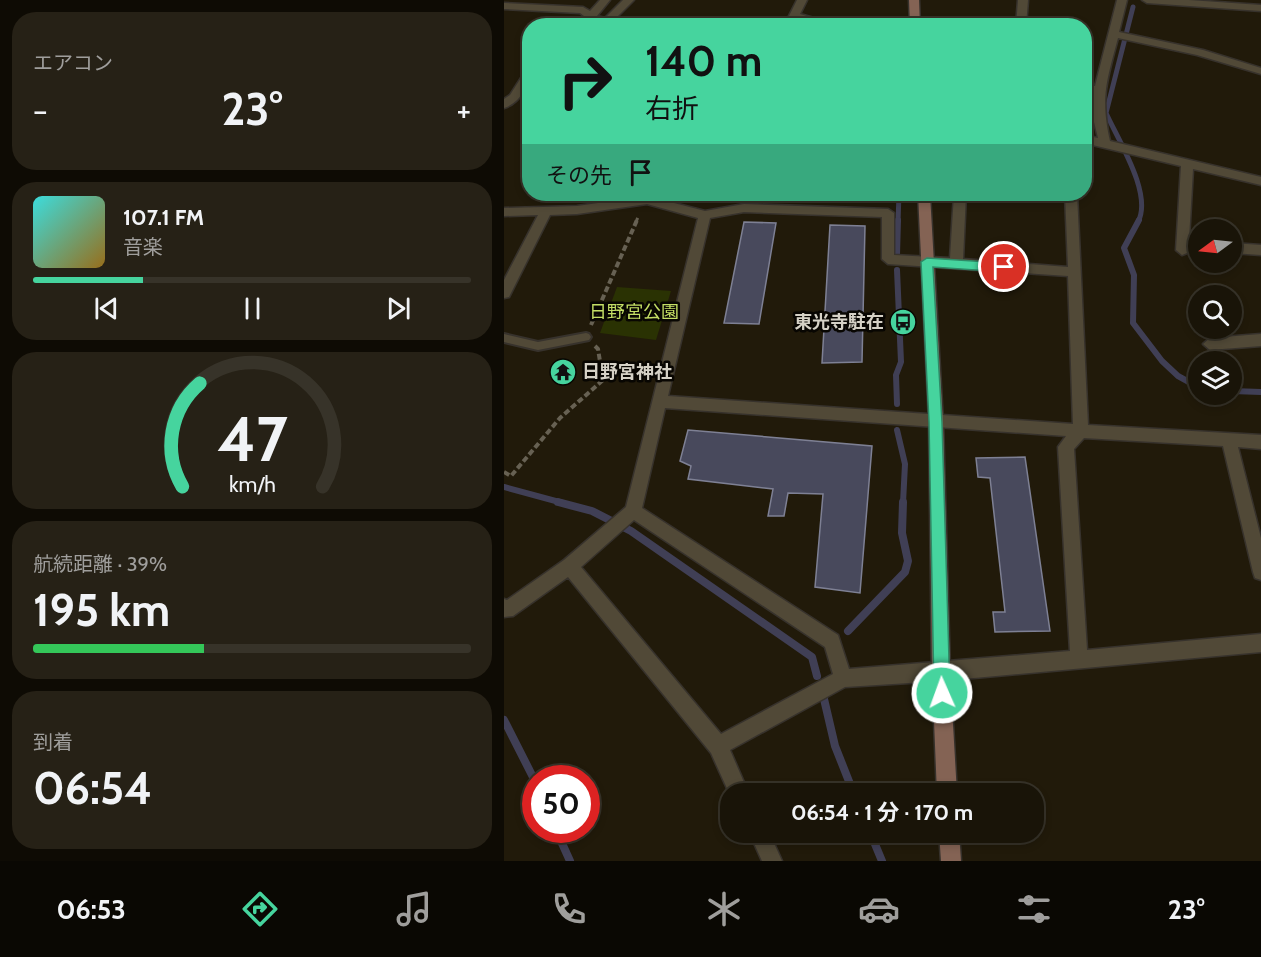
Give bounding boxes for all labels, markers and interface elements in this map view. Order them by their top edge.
text: 140 m [645,35,762,87]
icon: right [546,42,624,120]
text: エアコン [33,51,113,75]
text: 23° [221,82,283,136]
text: − [33,90,48,130]
text: + [456,90,471,130]
text: 右折 [645,92,699,125]
icon: arrive [624,156,657,189]
text: その先 [546,162,612,189]
text: 107.1 FM [123,204,204,231]
north arrow [1188,219,1242,273]
map controls [1188,219,1242,405]
text: 音楽 [123,235,163,259]
pin [978,241,1029,292]
icon: arrive [987,250,1020,283]
button: search [1188,285,1242,339]
icon: previous [90,292,123,325]
icon: pause [236,292,269,325]
icon: next [382,292,415,325]
park label: 日野宮公園 [589,301,679,323]
bus stop icon: 東光寺駐在 [888,307,918,337]
place label: 東光寺駐在 [794,311,884,333]
button: layers [1188,351,1242,405]
temple icon: 日野宮神社 [548,357,578,387]
place label: 日野宮神社 [582,361,672,383]
text: 47 [217,402,287,478]
text: km/h [229,472,275,498]
text: 航続距離 · 39% [33,552,167,576]
text: 195 km [33,583,170,637]
position arrow [910,661,974,725]
text: 到着 [33,730,73,754]
text: 06:54 [33,761,152,815]
speed limit sign: 50 [522,765,600,843]
text: 06:54 · 1 分 · 170 m [791,799,973,826]
icon: directions [239,888,281,930]
icon: music [393,888,435,930]
icon: phone [548,888,590,930]
icon: climate [703,888,745,930]
icon: car [858,888,900,930]
icon: filters [1013,888,1055,930]
text: 06:53 [56,893,126,926]
text: 23° [1168,893,1205,926]

